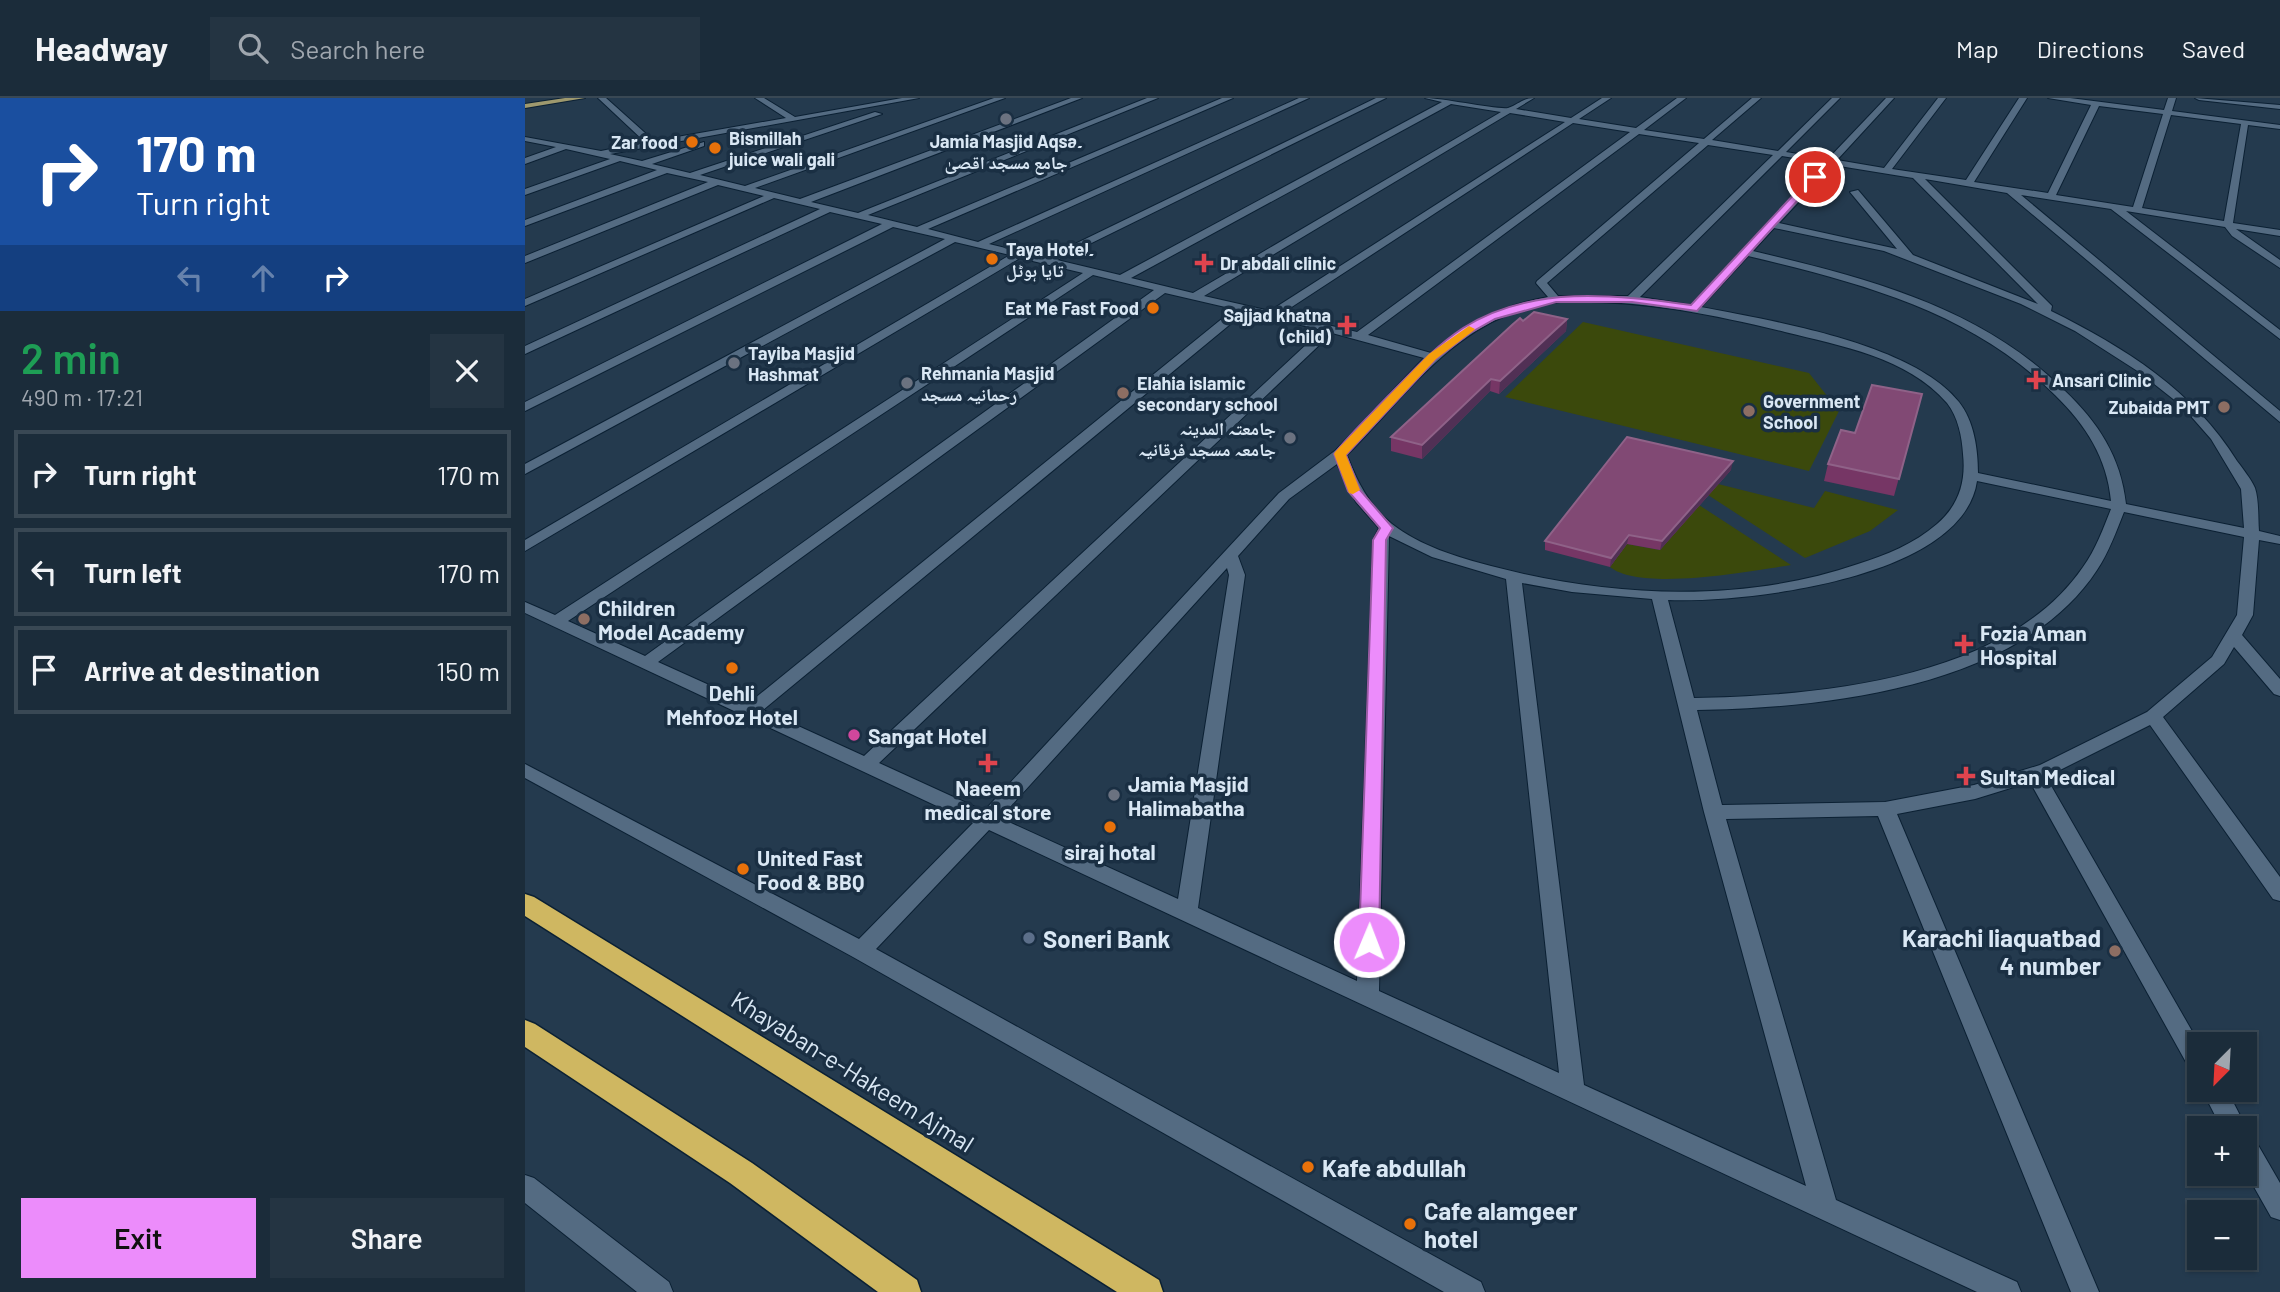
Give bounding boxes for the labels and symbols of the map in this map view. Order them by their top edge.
marker: Jamia Masjid Aqsa۔ جامع مسجد اقصیٰ [998,111,1014,127]
place label: Bismillah juice wali gali [727,127,835,170]
place label: Jamia Masjid Aqsa۔ جامع مسجد اقصیٰ [930,130,1082,175]
place label: Zar food [611,131,678,153]
marker: Zar food [684,134,700,150]
marker: Bismillah juice wali gali [707,140,723,156]
pin [1785,147,1845,207]
place label: Taya Hotel۔ تایا ہوٹل [1006,238,1094,282]
marker: Taya Hotel۔ تایا ہوٹل [984,251,1000,267]
place label: Dr abdali clinic [1220,252,1337,274]
marker: Dr abdali clinic [1194,253,1214,273]
place label: Eat Me Fast Food [1005,297,1139,319]
marker: Eat Me Fast Food [1145,300,1161,316]
place label: Sajjad khatna (child) [1224,304,1332,347]
marker: Sajjad khatna (child) [1337,315,1357,335]
place label: Tayiba Masjid Hashmat [748,342,855,385]
marker: Tayiba Masjid Hashmat [726,355,742,371]
place label: Rehmania Masjid رحمانیہ مسجد [921,362,1054,405]
place label: Ansari Clinic [2052,369,2152,391]
marker: Ansari Clinic [2026,370,2046,390]
place label: Elahia islamic secondary school [1137,372,1278,415]
marker: Rehmania Masjid رحمانیہ مسجد [899,375,915,391]
marker: Elahia islamic secondary school [1115,385,1131,401]
place label: Government School [1763,390,1861,433]
place label: Zubaida PMT [2108,396,2210,418]
marker: Zubaida PMT [2216,399,2232,415]
marker: Government School [1741,403,1757,419]
place label: جامعتہ المدینہ جامعہ مسجد فرقانیہ [1138,417,1276,460]
marker: جامعتہ المدینہ جامعہ مسجد فرقانیہ [1282,430,1298,446]
place label: Children Model Academy [598,595,745,644]
marker: Children Model Academy [576,611,592,627]
place label: Fozia Aman Hospital [1980,620,2087,669]
marker: Fozia Aman Hospital [1954,634,1974,654]
marker: Dehli Mehfooz Hotel [724,660,740,676]
place label: Dehli Mehfooz Hotel [666,680,798,729]
place label: Sangat Hotel [868,723,987,748]
marker: Sangat Hotel [846,727,862,743]
marker: Naeem medical store [980,755,996,771]
place label: Sultan Medical [1980,764,2115,789]
marker: Sultan Medical [1958,768,1974,784]
place label: Jamia Masjid Halimabatha [1128,771,1249,820]
place label: Naeem medical store [924,775,1052,824]
marker: Jamia Masjid Halimabatha [1106,787,1122,803]
marker: siraj hotal [1102,819,1118,835]
place label: siraj hotal [1064,839,1156,864]
place label: United Fast Food & BBQ [757,845,865,894]
marker: United Fast Food & BBQ [735,861,751,877]
position arrow [1332,905,1406,979]
place label: Karachi liaquatbad 4 number [1902,923,2101,980]
place label: Soneri Bank [1043,924,1171,953]
marker: Soneri Bank [1021,930,1037,946]
marker: Karachi liaquatbad 4 number [2107,943,2123,959]
street label: Khayaban-e-Hakeem Ajmal [726,984,980,1158]
north arrow [2187,1032,2257,1102]
place label: Kafe abdullah [1322,1153,1466,1182]
marker: Kafe abdullah [1300,1159,1316,1175]
place label: Cafe alamgeer hotel [1424,1196,1577,1253]
marker: Cafe alamgeer hotel [1402,1216,1418,1232]

